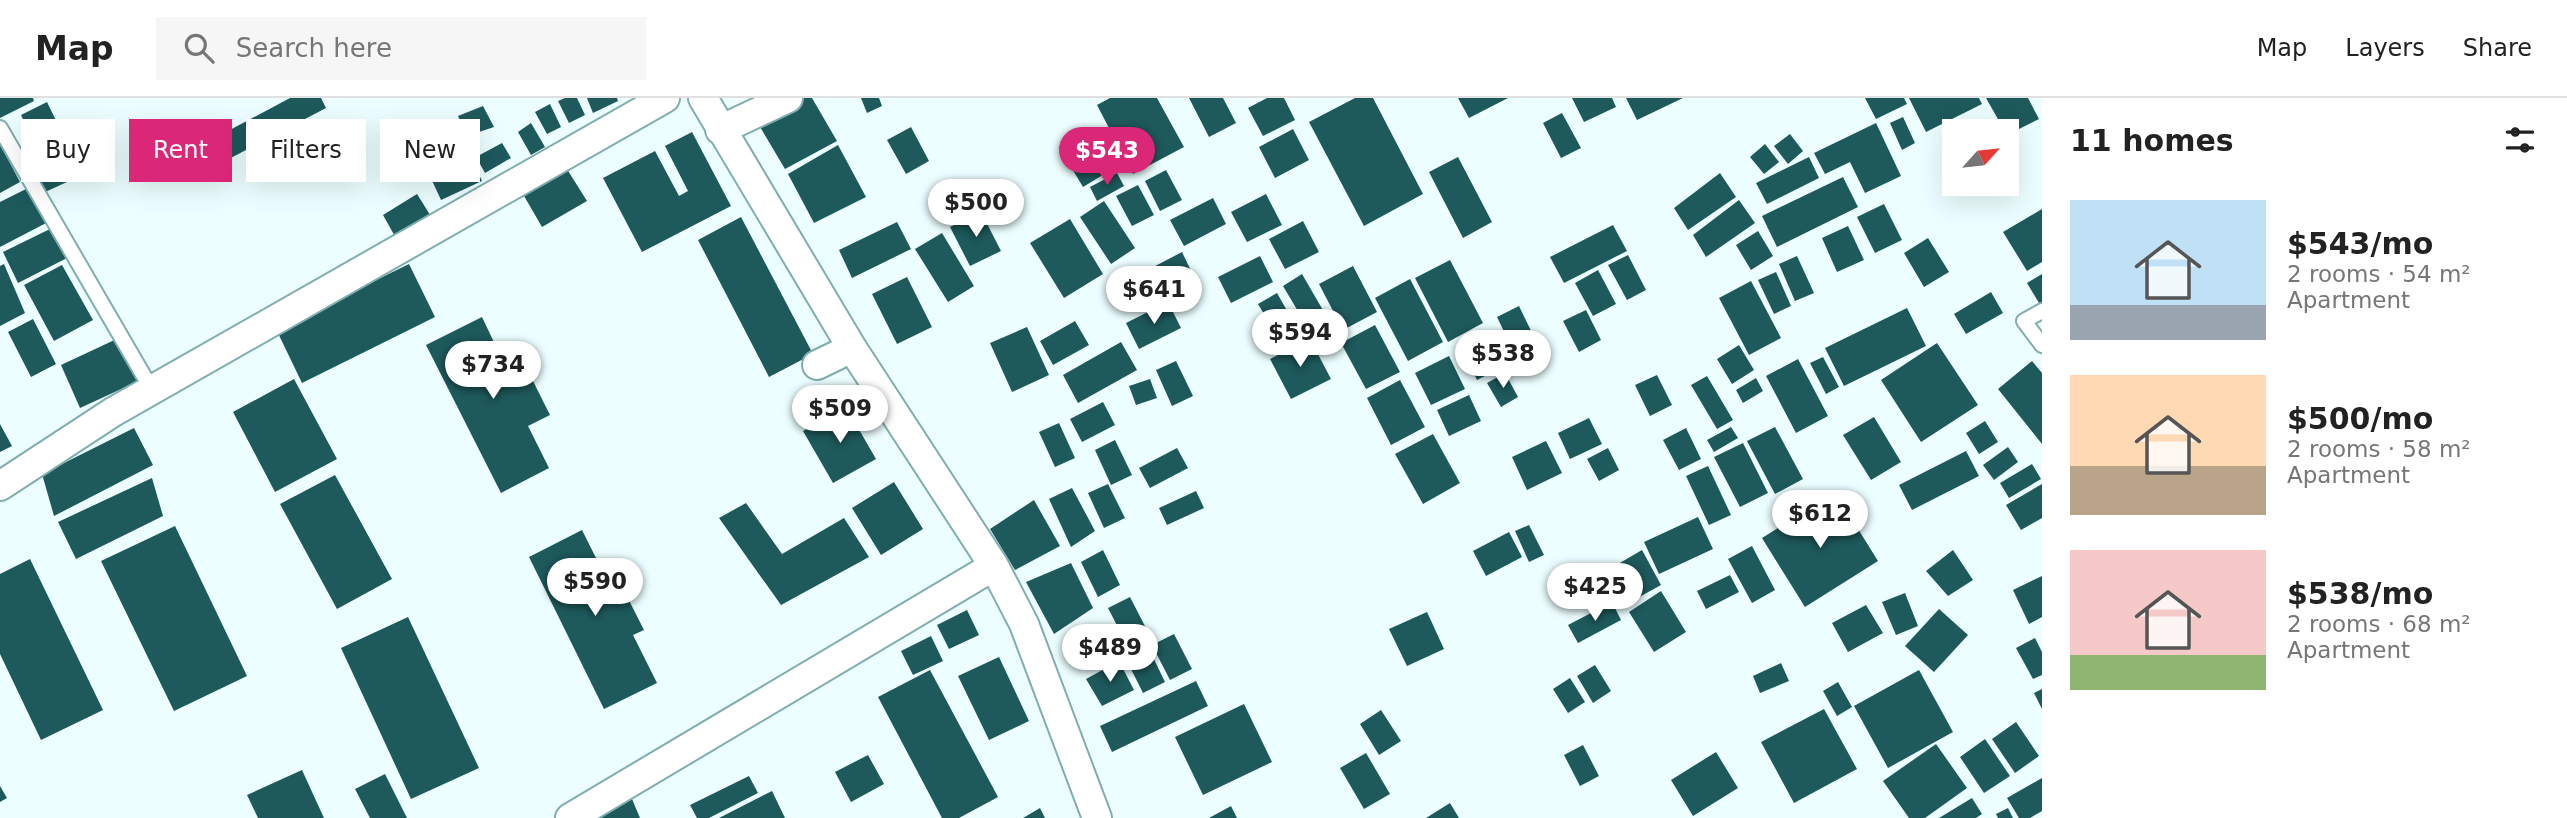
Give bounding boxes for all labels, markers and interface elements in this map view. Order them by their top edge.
search box [156,17,646,80]
text: Map [35,29,114,68]
icon: search [180,29,218,67]
text: Search here [236,33,392,63]
text: Map [2257,34,2307,62]
text: Layers [2345,34,2425,62]
text: Share [2463,34,2532,62]
chip: Buy [21,119,115,182]
chip: Rent [129,119,232,182]
chip: Filters [246,119,366,182]
chip: New [380,119,480,182]
north arrow [1942,119,2020,196]
map controls [1942,119,2019,196]
icon: filters [2501,121,2539,159]
text: 11 homes [2070,123,2234,158]
pin: $543 [1066,127,1148,187]
text: $543 [1075,137,1139,163]
pin: $500 [935,180,1017,239]
text: $500 [944,189,1008,215]
text: $543/mo [2287,226,2433,261]
icon: home [2126,228,2210,312]
text: 2 rooms · 54 m² [2287,261,2471,287]
pin: $641 [1113,266,1195,326]
text: $641 [1122,276,1186,302]
text: Apartment [2287,287,2410,313]
pin: $594 [1259,310,1341,369]
text: $594 [1268,319,1332,345]
pin: $538 [1462,330,1544,390]
text: $538 [1471,340,1535,366]
pin: $734 [452,342,534,401]
text: $734 [461,351,525,377]
pin: $509 [799,386,881,445]
text: $509 [808,395,872,421]
text: $500/mo [2287,401,2433,436]
icon: home [2126,403,2210,487]
text: 2 rooms · 58 m² [2287,436,2471,462]
text: Apartment [2287,462,2410,488]
pin: $612 [1779,490,1861,550]
text: $612 [1788,500,1852,526]
pin: $590 [554,559,636,618]
pin: $425 [1554,564,1636,623]
text: $590 [563,568,627,594]
text: $425 [1563,573,1627,599]
text: $538/mo [2287,576,2433,611]
icon: home [2126,578,2210,662]
text: 2 rooms · 68 m² [2287,611,2471,637]
pin: $489 [1069,624,1151,684]
text: $489 [1078,634,1142,660]
text: Apartment [2287,637,2410,663]

